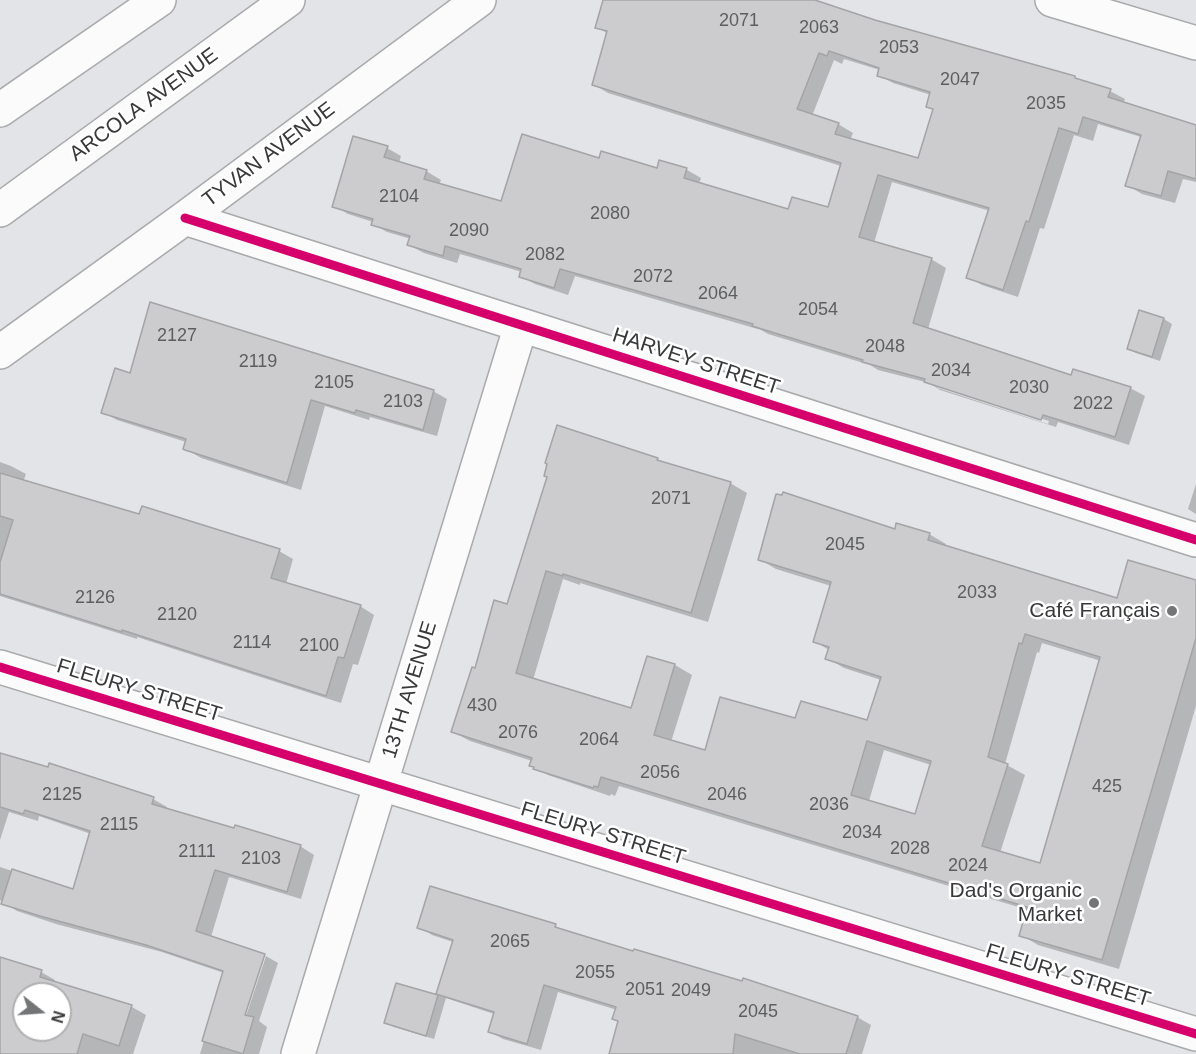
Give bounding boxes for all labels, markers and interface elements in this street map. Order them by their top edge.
house number: 2071 [719,10,759,32]
house number: 2063 [799,17,839,39]
house number: 2053 [879,37,919,59]
street label: ARCOLA AVENUE [65,43,223,167]
house number: 2047 [940,69,980,91]
house number: 2035 [1026,93,1066,115]
street label: TYVAN AVENUE [198,97,340,213]
house number: 2104 [379,186,419,208]
house number: 2080 [590,203,630,225]
house number: 2090 [449,220,489,242]
house number: 2082 [525,244,565,266]
house number: 2072 [633,266,673,288]
house number: 2064 [698,283,738,305]
house number: 2054 [798,299,838,321]
street label: HARVEY STREET [609,323,783,401]
house number: 2127 [157,325,197,347]
house number: 2048 [865,336,905,358]
house number: 2119 [239,351,277,373]
house number: 2034 [931,360,971,382]
house number: 2105 [314,372,354,394]
house number: 2030 [1009,377,1049,399]
house number: 2103 [383,391,423,413]
house number: 2022 [1073,393,1113,415]
house number: 2071 [651,488,691,510]
house number: 2045 [825,534,865,556]
house number: 2033 [957,582,997,604]
house number: 2126 [75,587,115,609]
place label: Café Français [1029,598,1160,624]
house number: 2120 [157,604,197,626]
marker: Café Français [1165,604,1179,618]
street label: 13TH AVENUE [377,618,443,762]
house number: 2114 [233,632,271,654]
house number: 2100 [299,635,339,657]
street label: FLEURY STREET [53,654,225,728]
house number: 430 [467,695,497,717]
house number: 2076 [498,722,538,744]
house number: 2064 [579,729,619,751]
house number: 2056 [640,762,680,784]
house number: 425 [1092,776,1122,798]
house number: 2125 [42,784,82,806]
house number: 2046 [707,784,747,806]
house number: 2036 [809,794,849,816]
street label: FLEURY STREET [517,797,689,871]
house number: 2115 [100,814,138,836]
house number: 2034 [842,822,882,844]
house number: 2028 [890,838,930,860]
house number: 2111 [178,841,216,863]
house number: 2103 [241,848,281,870]
house number: 2024 [948,855,988,877]
place label: Dad's Organic Market [950,878,1082,928]
marker: Dad's Organic Market [1087,896,1101,910]
house number: 2065 [490,931,530,953]
street label: FLEURY STREET [982,939,1154,1013]
house number: 2055 [575,962,615,984]
house number: 2051 [625,979,665,1001]
house number: 2049 [671,980,711,1002]
north arrow [12,982,72,1042]
house number: 2045 [738,1001,778,1023]
text: N [48,1009,68,1025]

